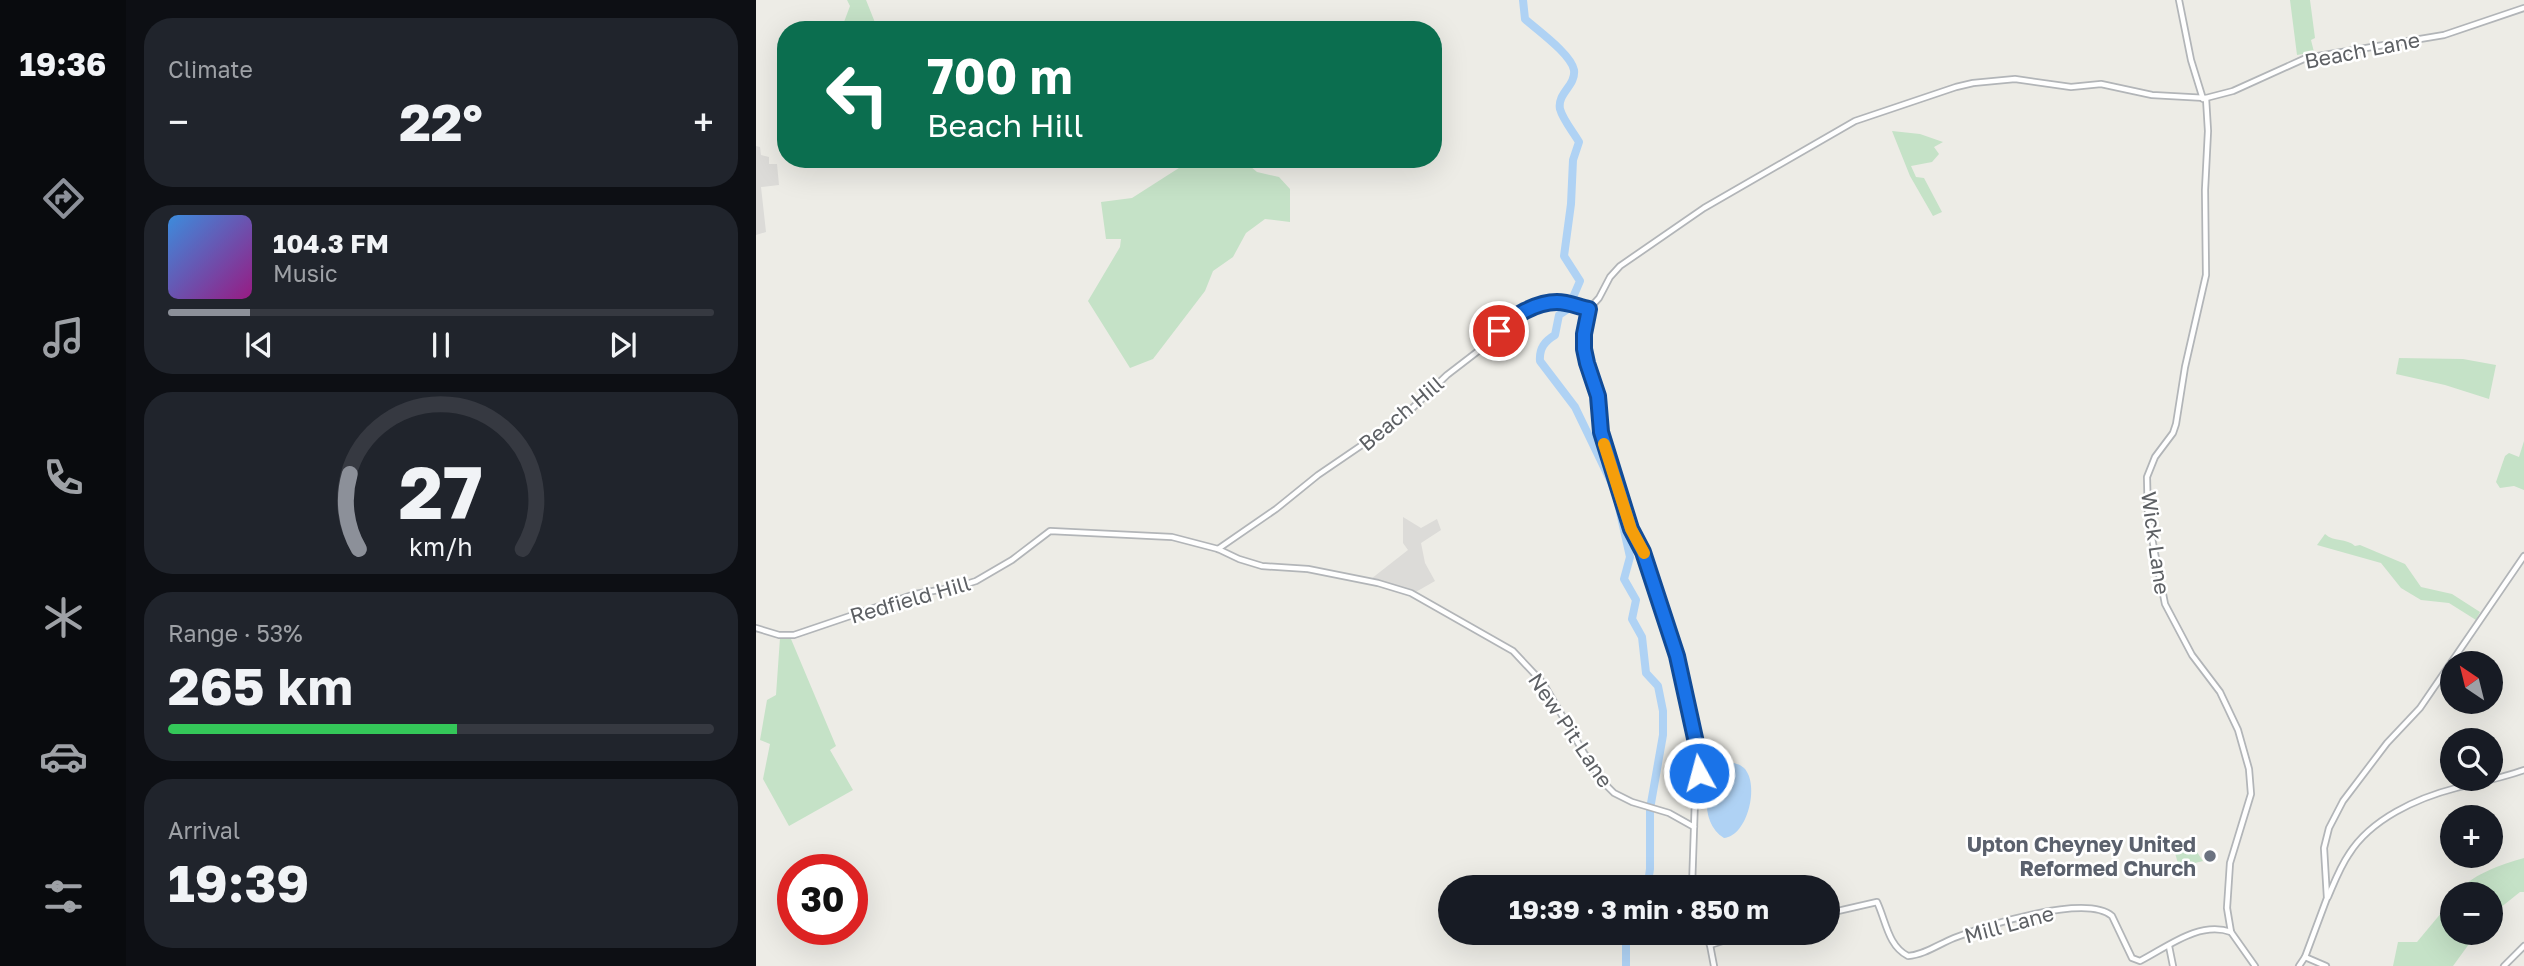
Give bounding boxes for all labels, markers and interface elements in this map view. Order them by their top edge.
street label: Beach Lane [2302,26,2422,74]
text: 19:36 [20,45,106,83]
text: 700 m [927,46,1073,105]
icon: left [812,49,903,140]
text: Climate [168,55,253,83]
text: 22° [399,90,483,152]
text: − [168,99,189,144]
text: + [693,99,714,144]
text: Beach Hill [927,106,1084,144]
icon: directions [39,174,88,223]
text: 104.3 FM [273,228,389,259]
text: Music [273,259,338,287]
pin [1469,301,1529,361]
icon: arrive [1480,312,1518,350]
icon: music [39,313,88,362]
icon: previous [240,326,278,364]
icon: pause [422,326,460,364]
icon: next [604,326,642,364]
street label: Beach Hill [1353,370,1449,456]
text: 27 [399,448,483,535]
icon: phone [39,453,88,502]
street label: Wick Lane [2136,490,2176,596]
text: km/h [409,531,473,562]
street label: Redfield Hill [847,569,973,629]
icon: climate [39,593,88,642]
text: Range · 53% [168,619,303,647]
north arrow [2440,651,2502,714]
map controls [2440,651,2503,945]
text: 265 km [168,654,353,716]
street label: New Pit Lane [1523,668,1619,792]
button: search [2440,728,2503,791]
icon: car [39,732,88,781]
position arrow [1662,736,1736,810]
button: + [2440,805,2503,868]
text: Arrival [168,816,240,844]
place label: Upton Cheyney United Reformed Church [1967,831,2196,881]
marker: Upton Cheyney United Reformed Church [2202,848,2218,864]
text: 19:39 [168,851,309,913]
speed limit sign: 30 [777,854,868,945]
icon: filters [39,872,88,921]
button: − [2440,882,2503,945]
text: 19:39 · 3 min · 850 m [1509,894,1769,925]
street label: Mill Lane [1961,900,2057,948]

